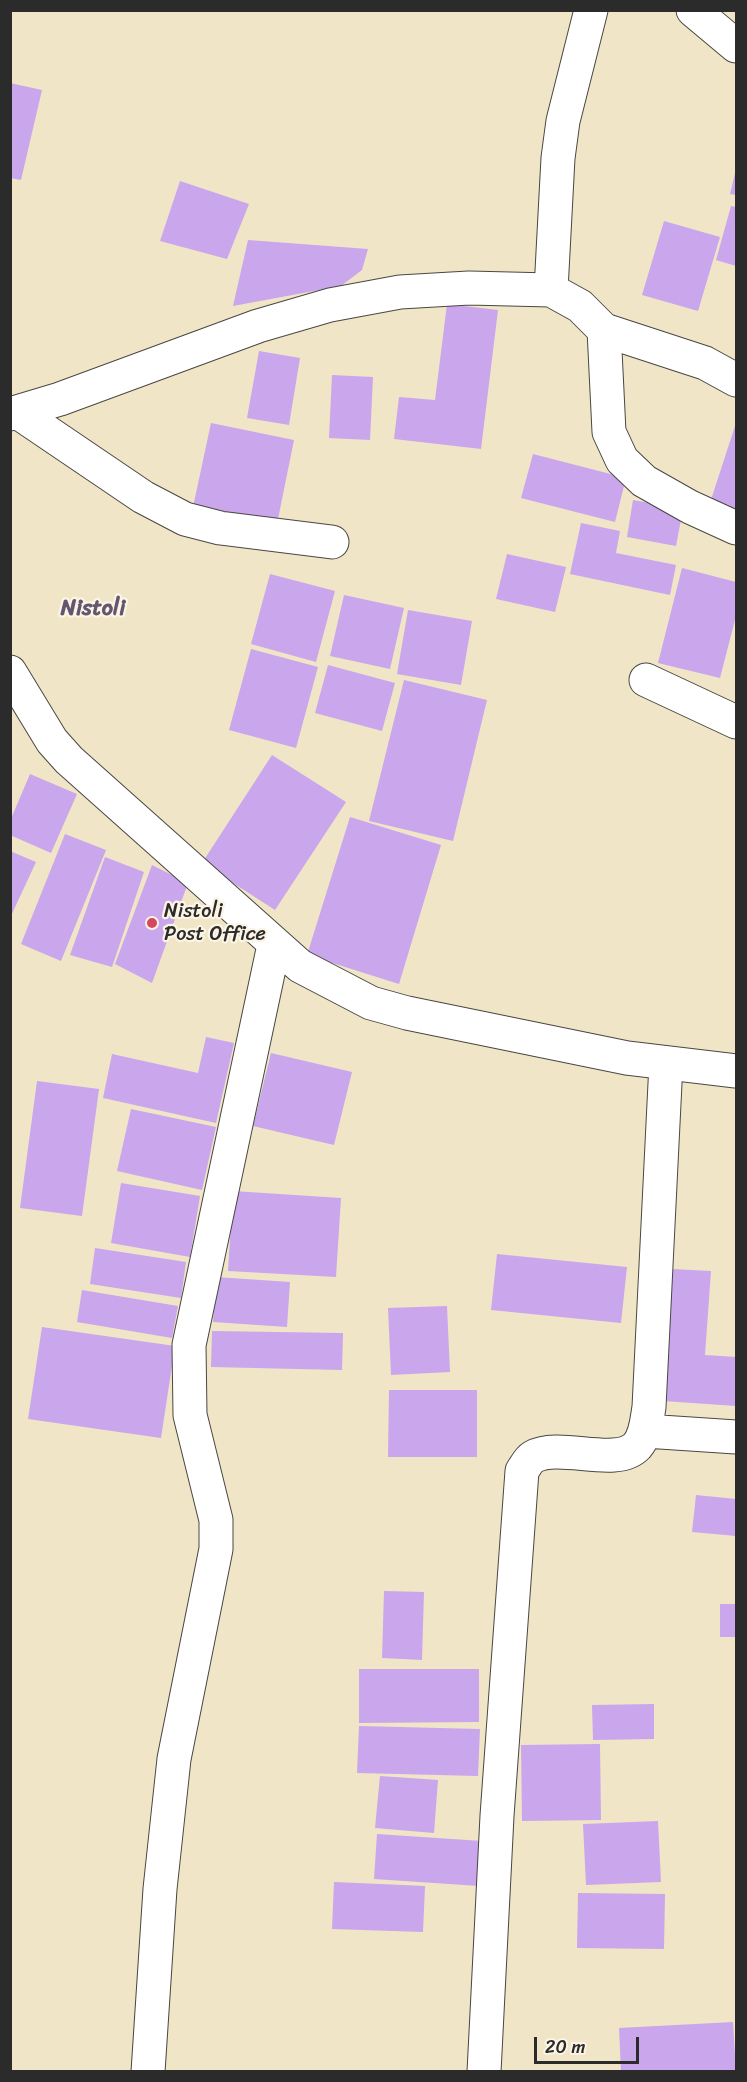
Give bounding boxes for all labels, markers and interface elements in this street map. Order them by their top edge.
district label: Nistoli [61,596,125,622]
place label: Nistoli Post Office [164,900,266,947]
marker: Nistoli Post Office [145,916,159,930]
scale bar [537,2025,642,2063]
text: 20 m [545,2031,585,2063]

